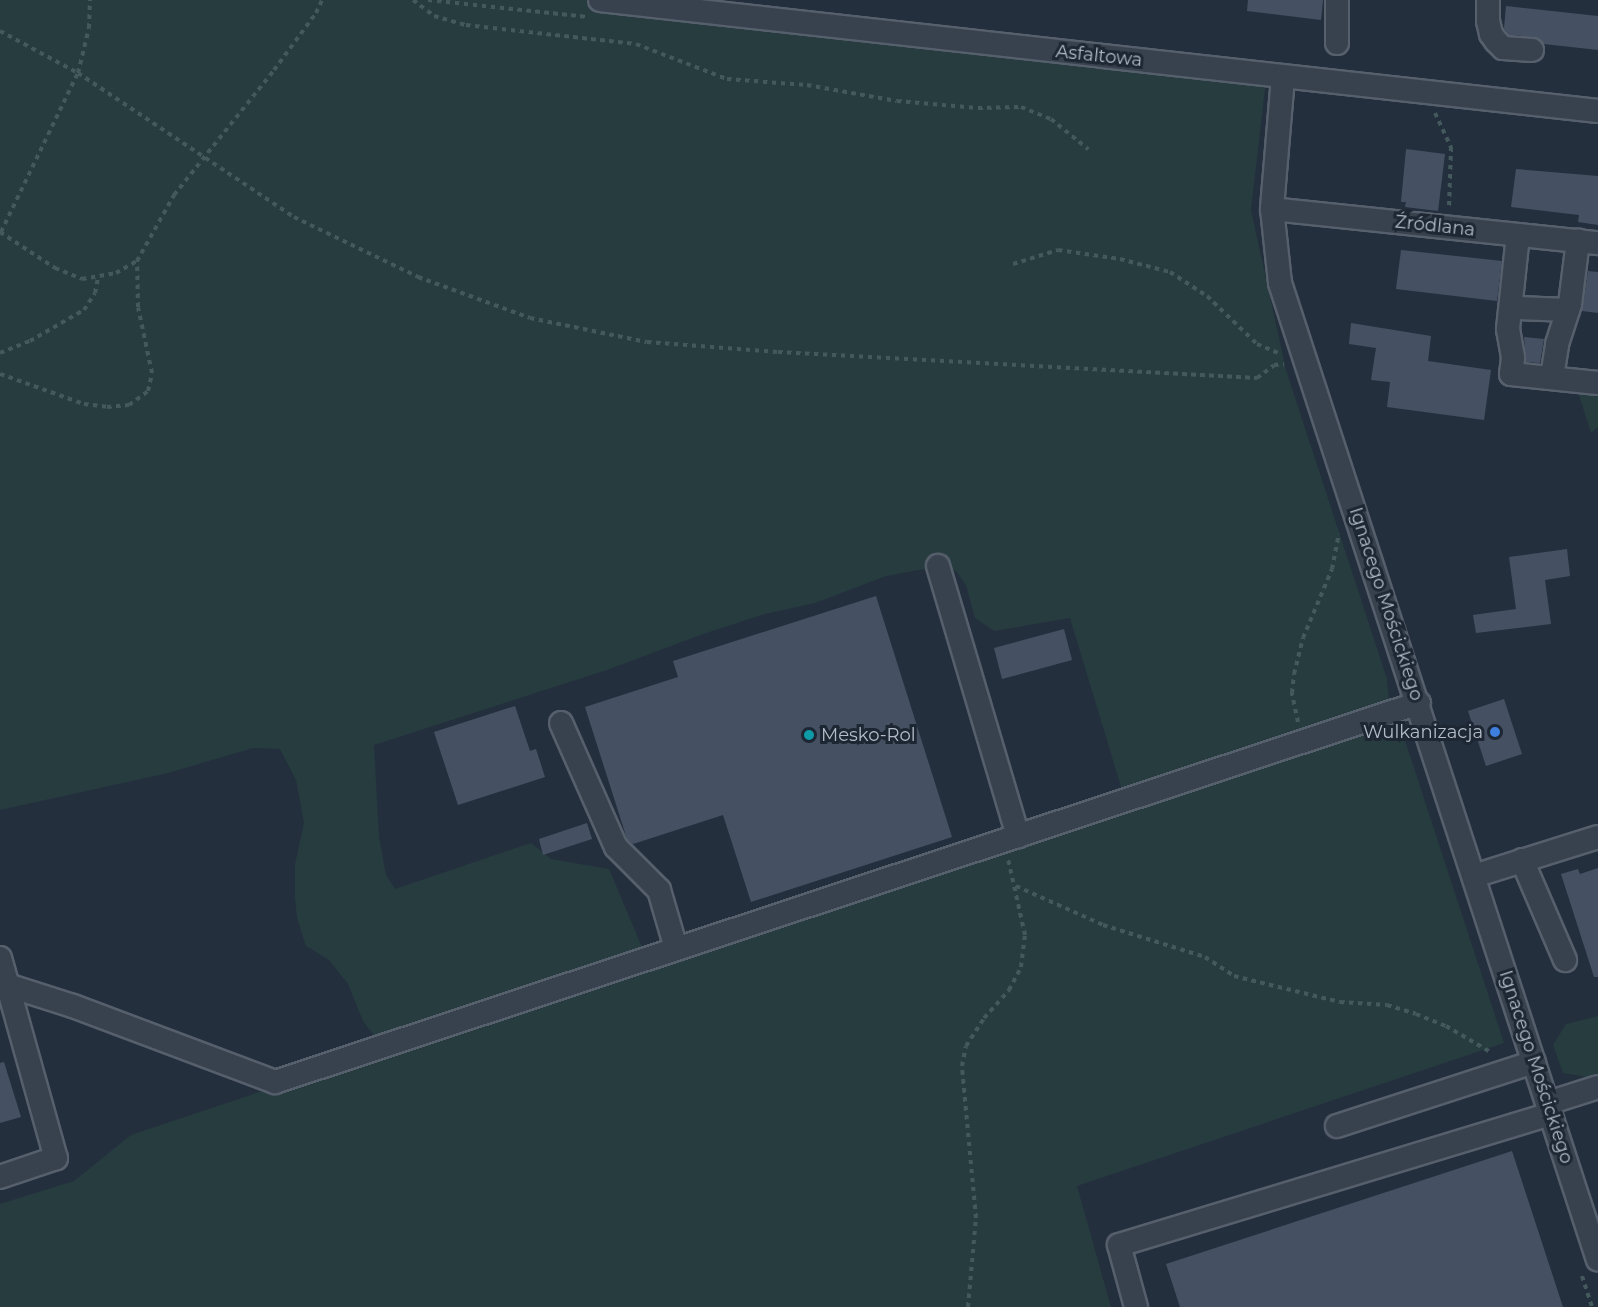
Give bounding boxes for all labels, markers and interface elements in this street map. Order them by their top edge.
street label: Asfaltowa [1055,41,1143,71]
street label: Źródlana [1394,211,1476,241]
street label: Ignacego Mościckiego [1345,505,1427,703]
place label: Wulkanizacja [1363,721,1483,743]
place label: Mesko-Rol [821,724,916,746]
marker: Wulkanizacja [1488,725,1502,739]
marker: Mesko-Rol [802,728,816,742]
street label: Ignacego Mościckiego [1495,968,1577,1166]

